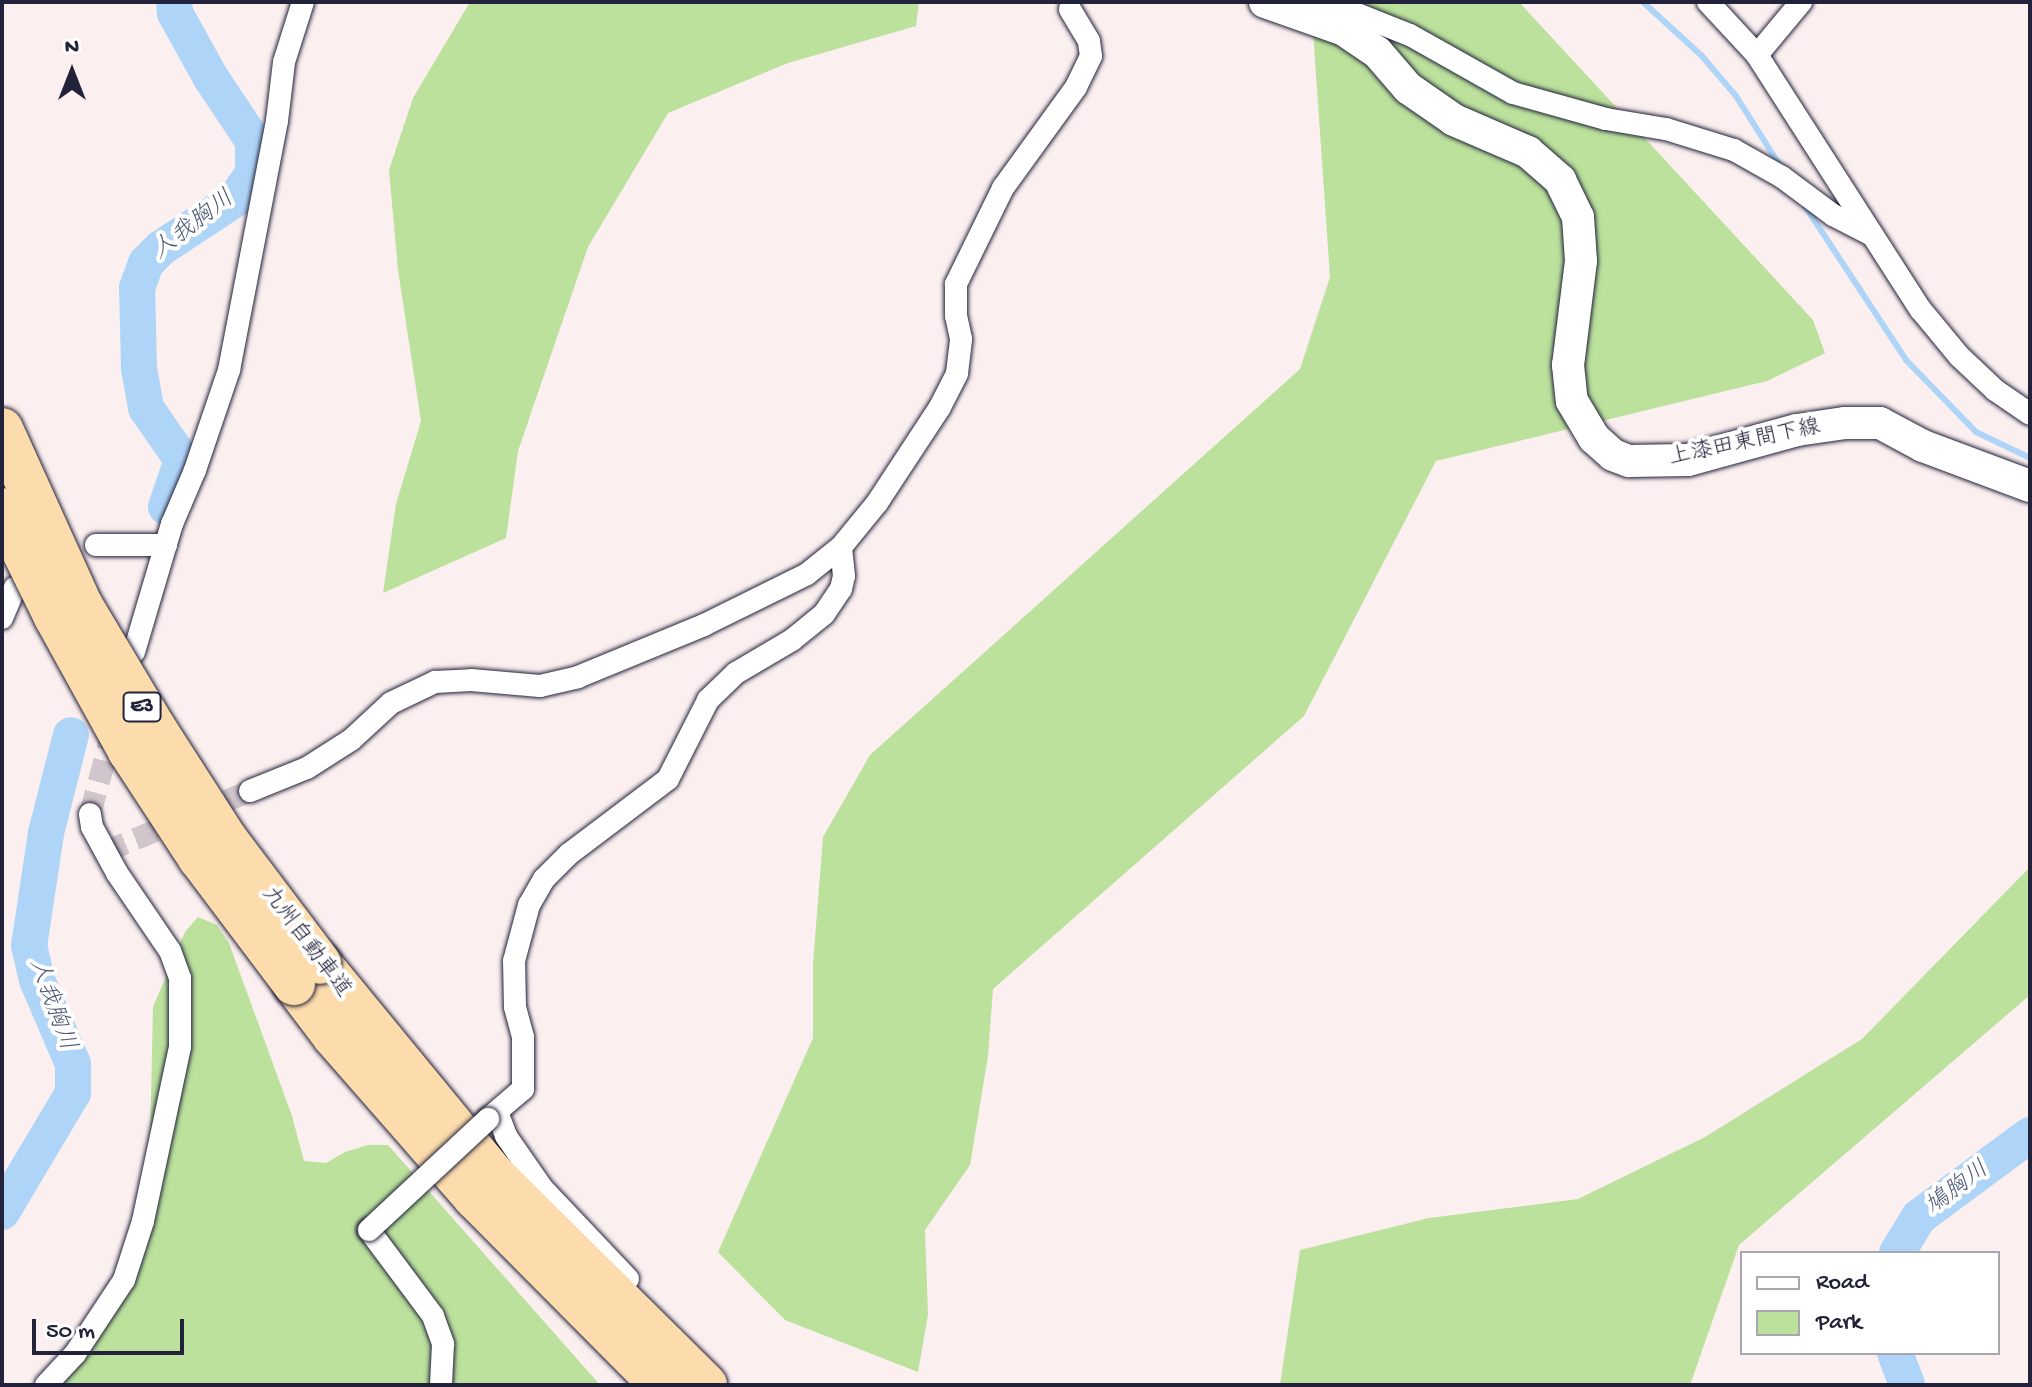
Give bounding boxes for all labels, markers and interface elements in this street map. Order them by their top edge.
north arrow [32,32,112,112]
text: N [65,35,79,61]
water label: 人我胸川 [147,185,241,267]
street label: 上漆田東間下線 [1667,415,1823,473]
road number: E3 [122,691,162,723]
street label: 九州自動車道 [255,882,355,1004]
water label: 人我胸川 [21,955,81,1055]
water label: 鳩胸川 [1921,1156,1995,1222]
legend [1740,1251,2000,1355]
text: Road [1816,1269,1868,1298]
scale bar [36,1303,188,1353]
text: Park [1816,1309,1862,1338]
text: 50 m [46,1318,95,1347]

